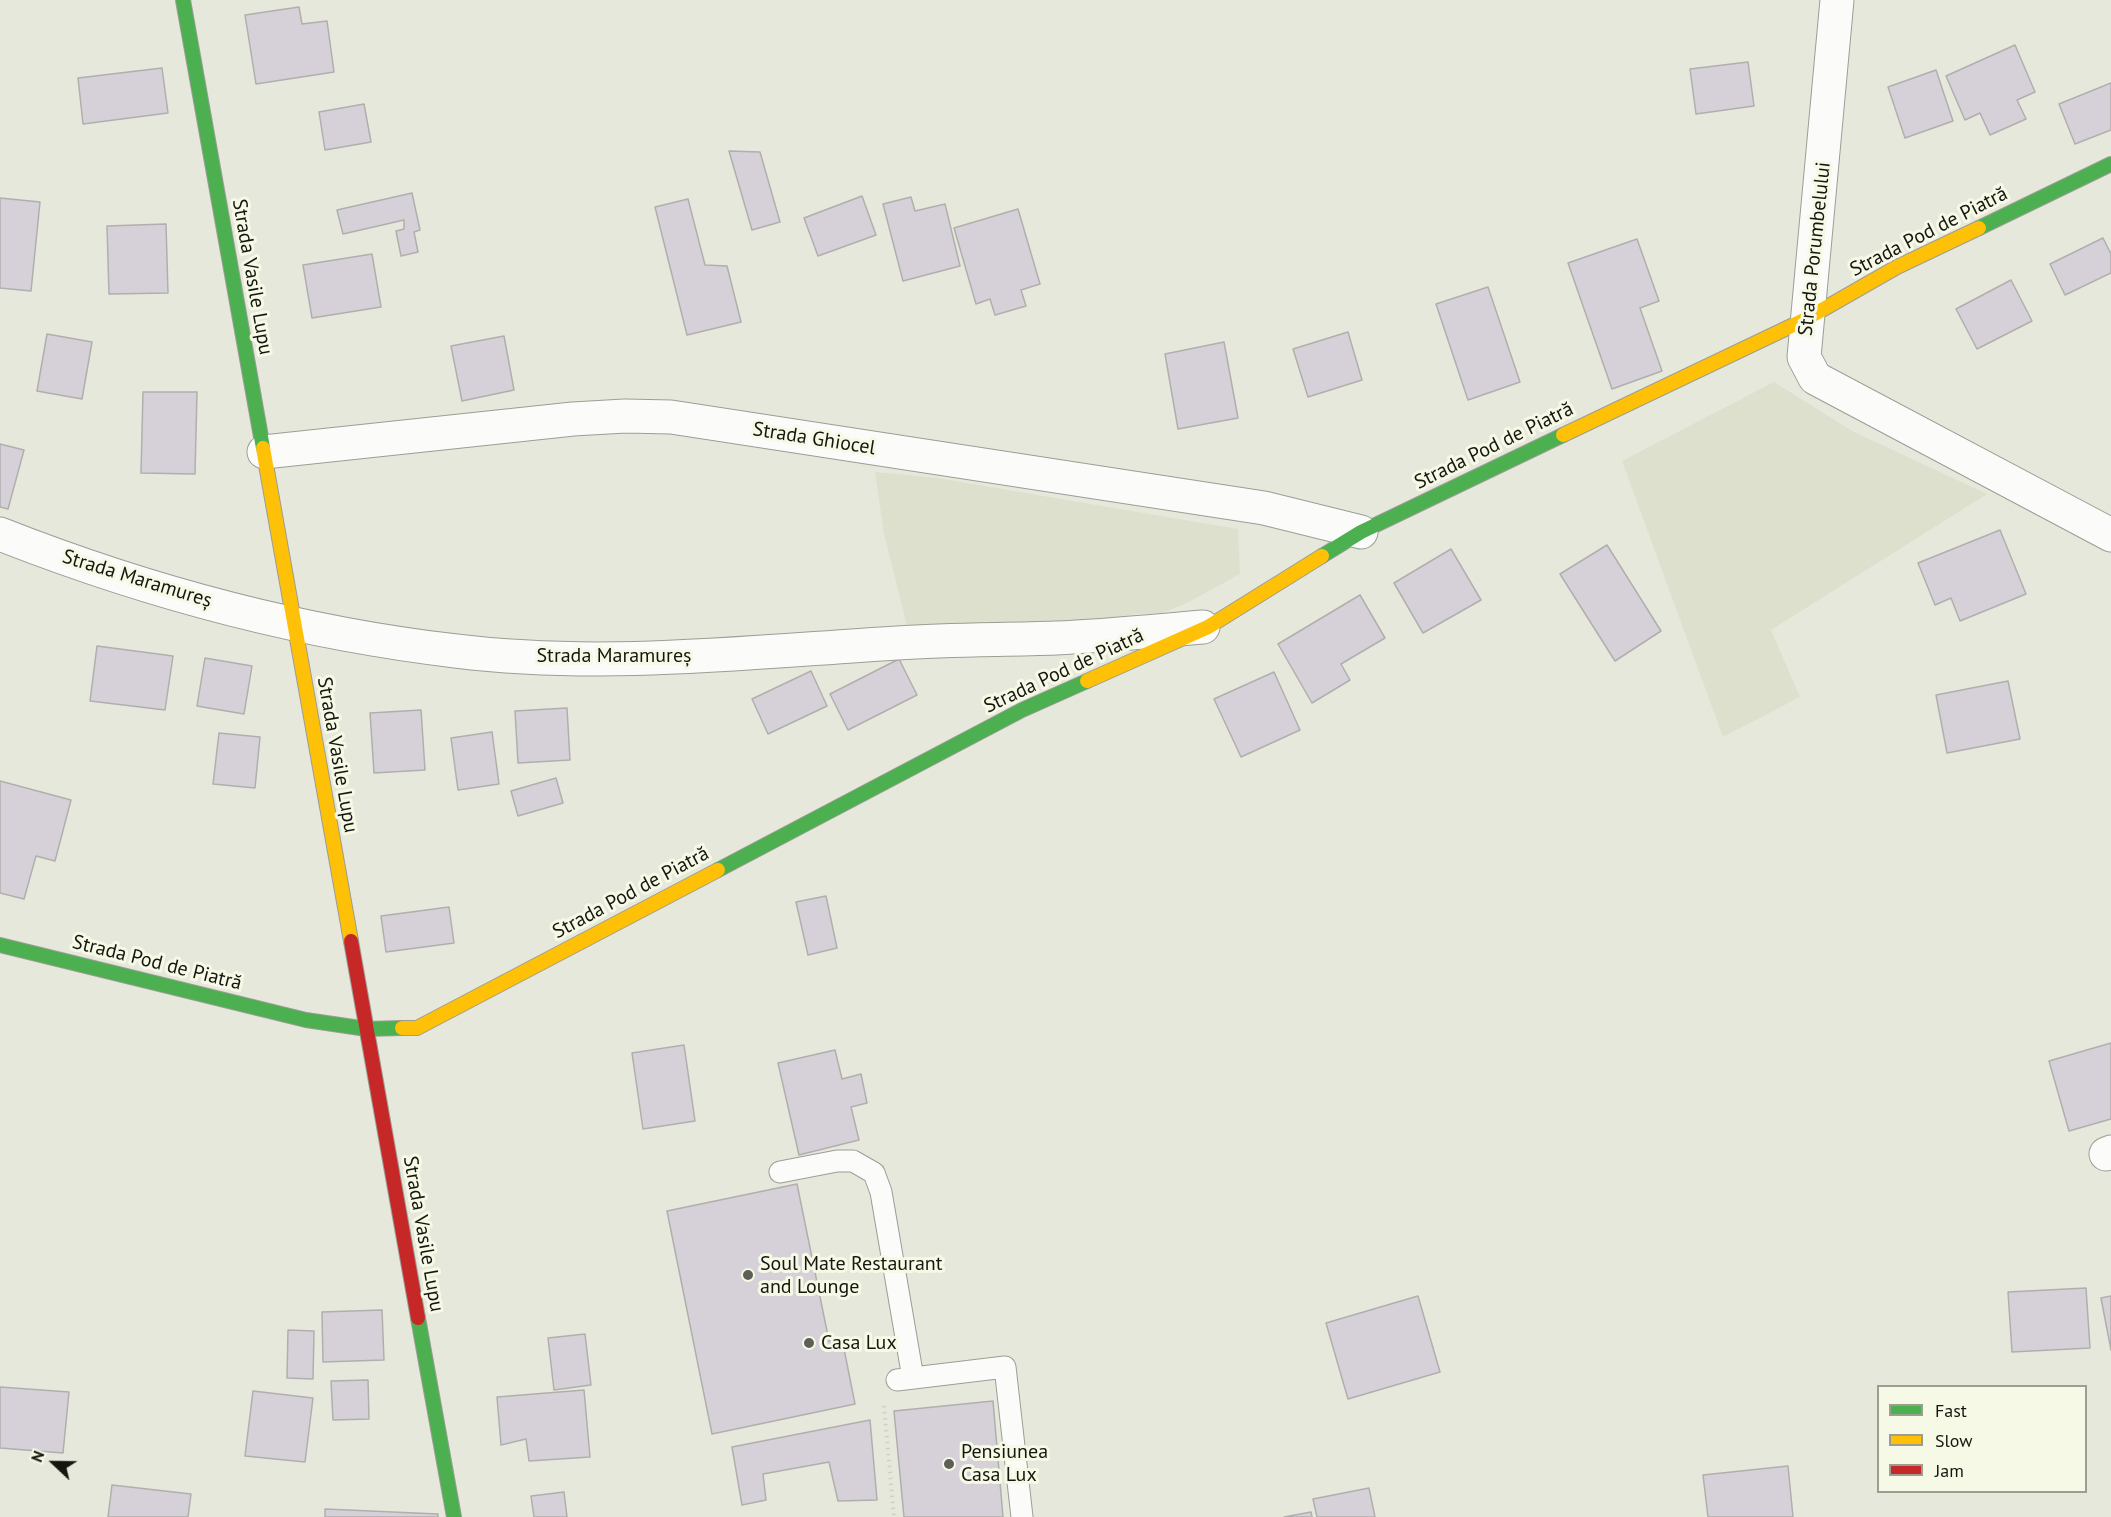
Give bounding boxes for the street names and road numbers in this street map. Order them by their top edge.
street label: Strada Porumbelului [1794,161,1836,337]
street label: Strada Pod de Piatră [1846,182,2012,282]
street label: Strada Vasile Lupu [226,197,278,357]
street label: Strada Pod de Piatră [1411,397,1577,495]
street label: Strada Ghiocel [751,417,877,461]
street label: Strada Maramureș [59,545,215,613]
street label: Strada Pod de Piatră [980,623,1148,719]
street label: Strada Maramureș [537,644,691,668]
street label: Strada Vasile Lupu [311,675,363,835]
street label: Strada Pod de Piatră [549,842,713,944]
street label: Strada Pod de Piatră [70,930,244,996]
street label: Strada Vasile Lupu [397,1154,449,1314]

